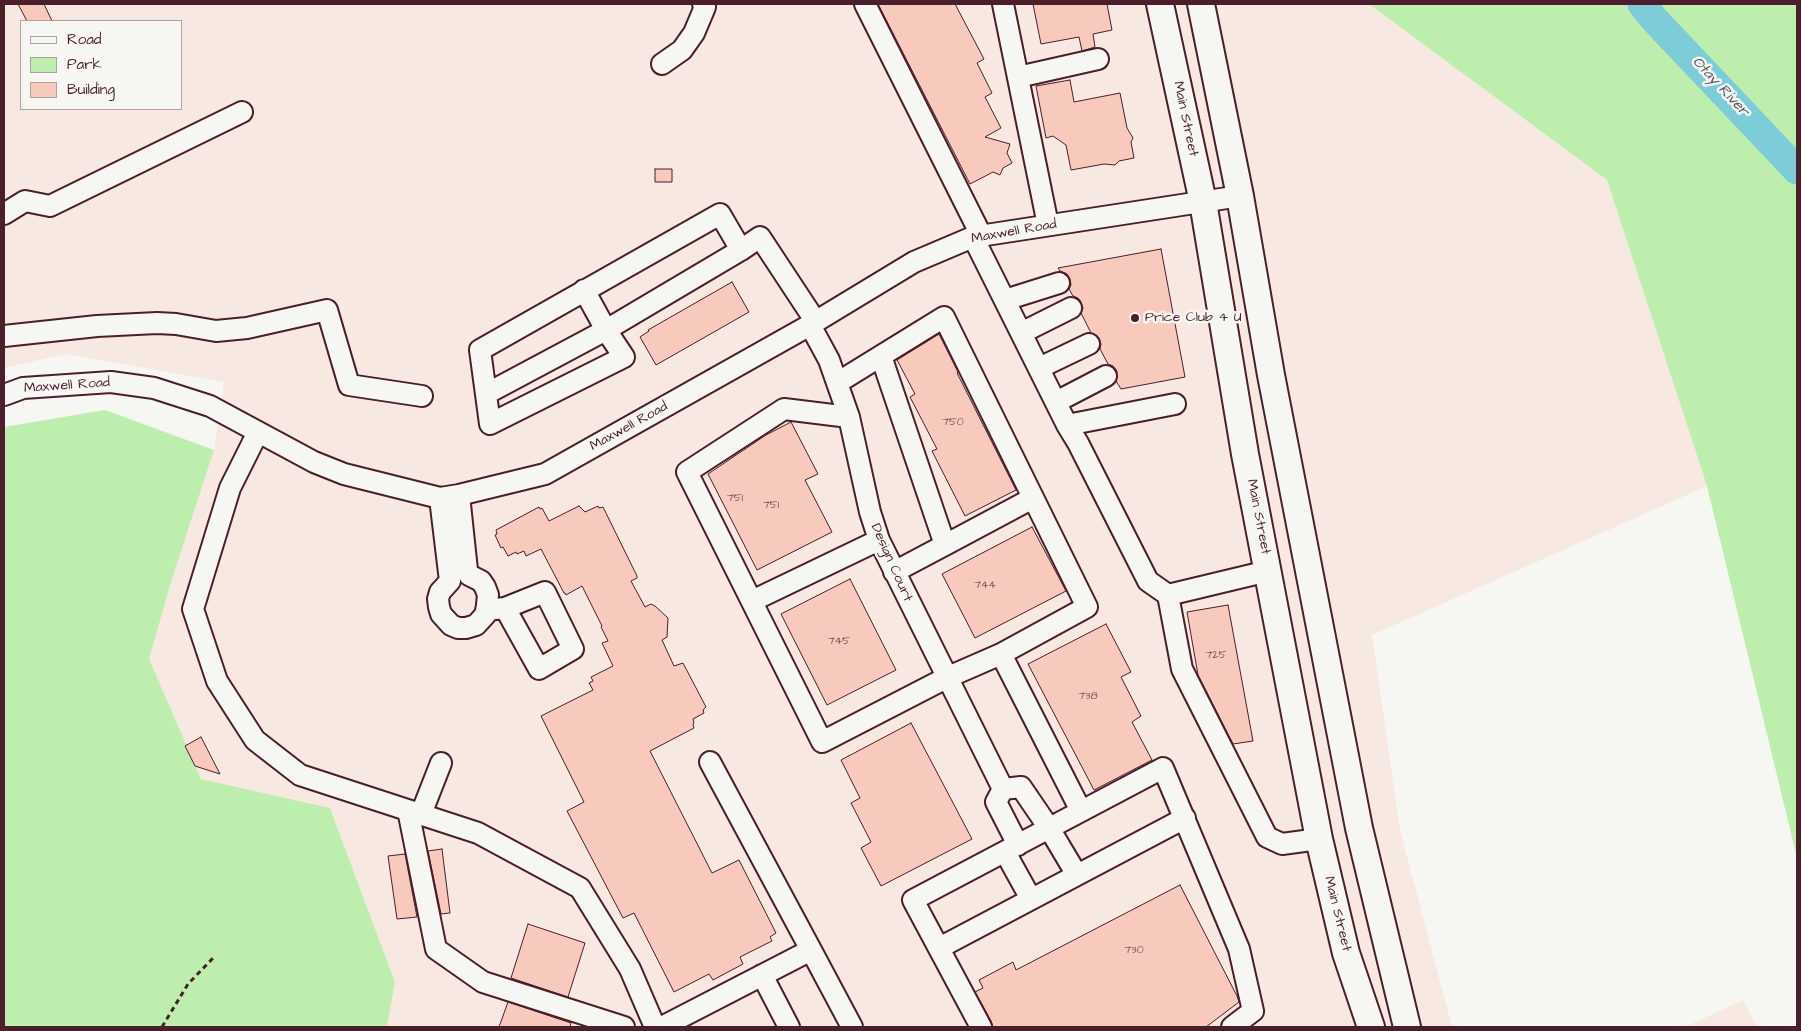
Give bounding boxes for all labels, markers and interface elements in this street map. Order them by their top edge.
legend [20,20,182,110]
text: Road [67,29,101,50]
water label: Otay River [1688,53,1752,121]
text: Park [67,54,102,75]
text: Building [67,79,115,100]
street label: Main Street [1169,80,1201,158]
street label: Maxwell Road [970,216,1058,248]
place label: Price Club 4 U [1145,310,1241,326]
marker: Price Club 4 U [1129,312,1141,324]
street label: Maxwell Road [23,375,111,397]
street label: Maxwell Road [587,399,671,455]
house number: 750 [942,416,964,430]
street label: Main Street [1242,478,1274,556]
house number: 751 [727,492,743,506]
house number: 751 [763,499,779,513]
street label: Design Court [866,521,916,605]
house number: 744 [974,579,996,593]
house number: 745 [828,635,850,649]
house number: 725 [1206,649,1226,663]
house number: 738 [1078,690,1098,704]
street label: Main Street [1320,875,1354,953]
house number: 730 [1124,944,1144,958]

